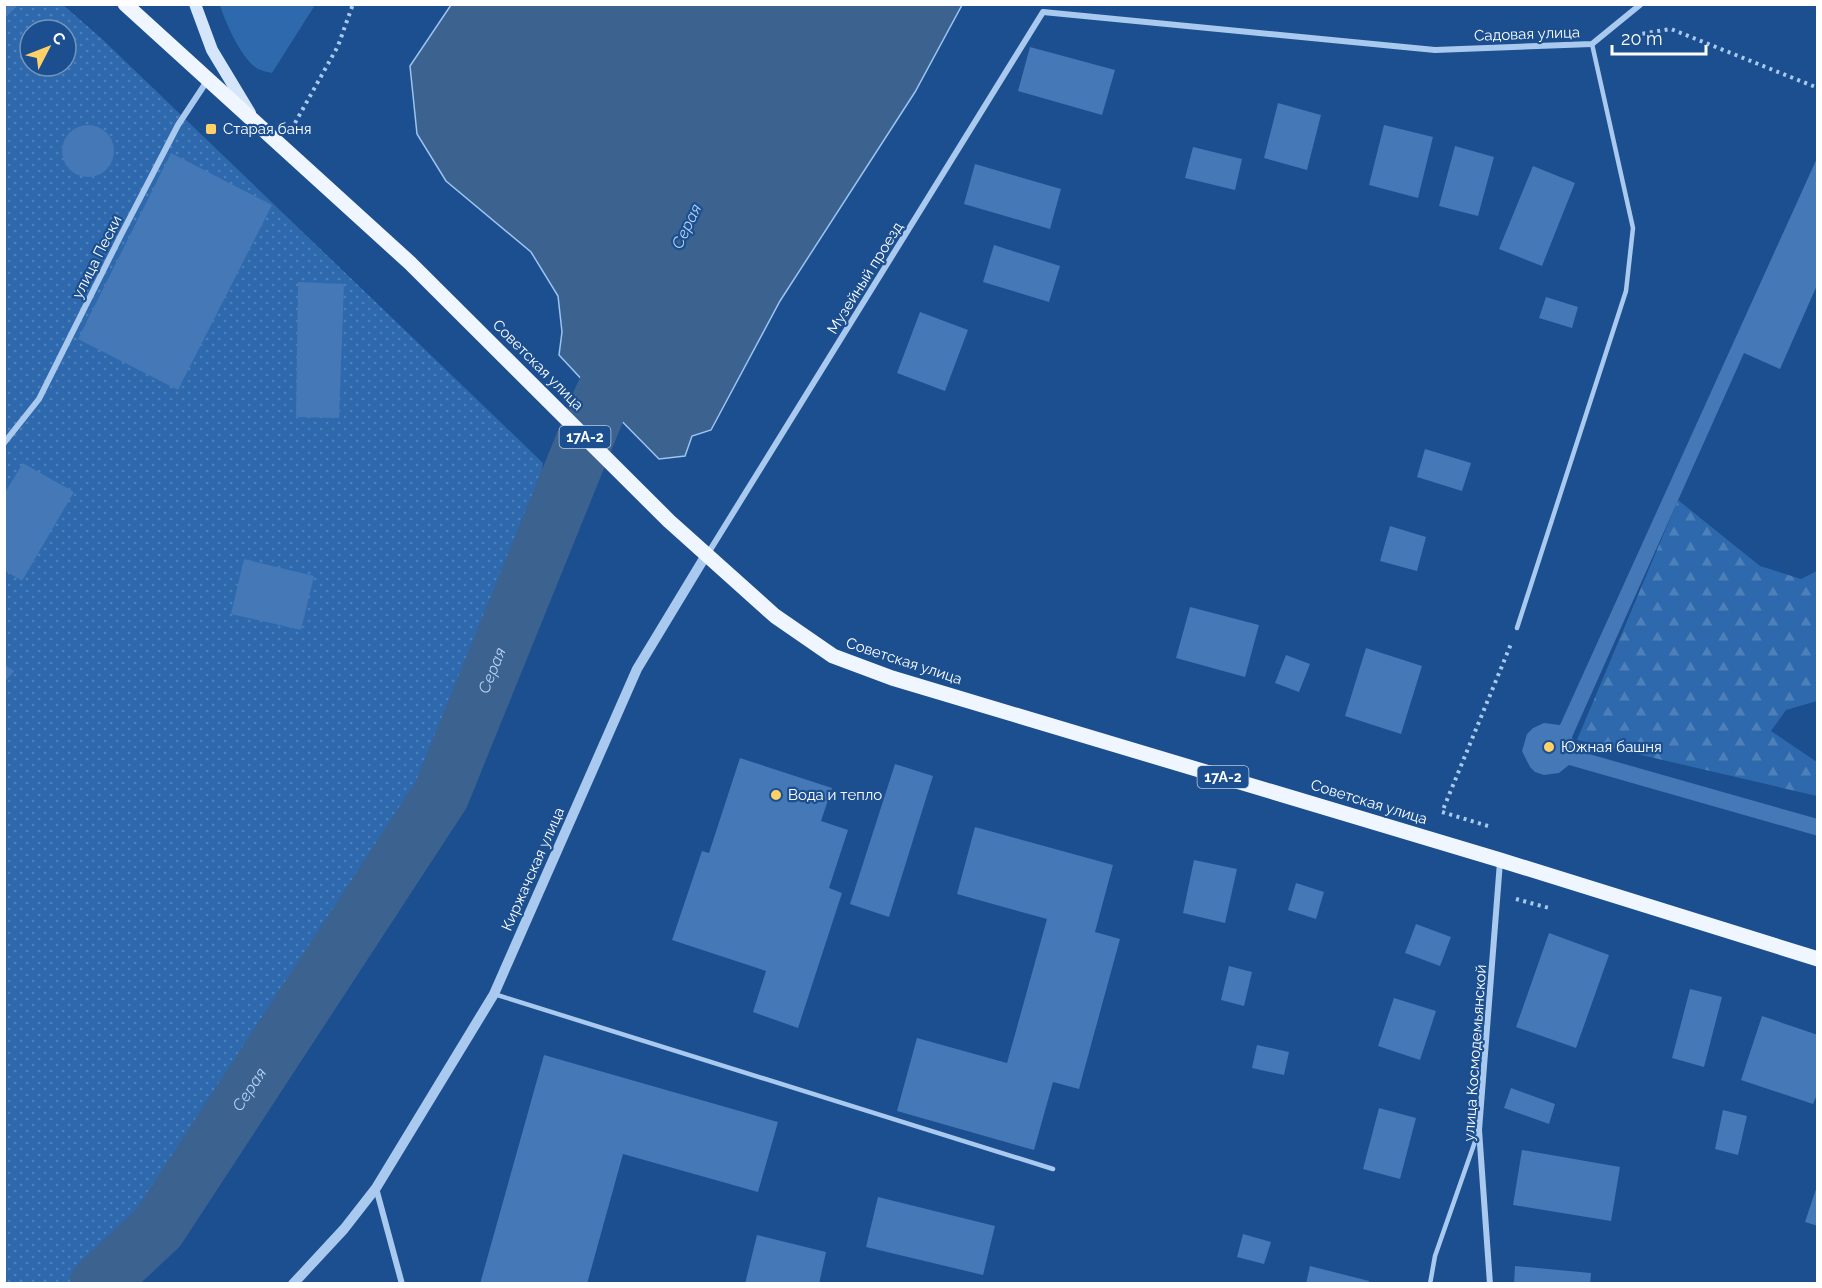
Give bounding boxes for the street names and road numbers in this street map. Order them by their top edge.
street label: Садовая улица [1474,23,1580,45]
street label: улица Пески [68,212,126,302]
street label: Музейный проезд [823,218,907,337]
street label: Советская улица [489,316,587,414]
road number: 17А-2 [560,426,610,448]
street label: Советская улица [844,634,964,688]
road number: 17А-2 [1198,766,1248,788]
street label: Советская улица [1309,776,1429,828]
street label: Киржачская улица [498,804,568,934]
street label: улица Космодемьянской [1460,964,1490,1142]

